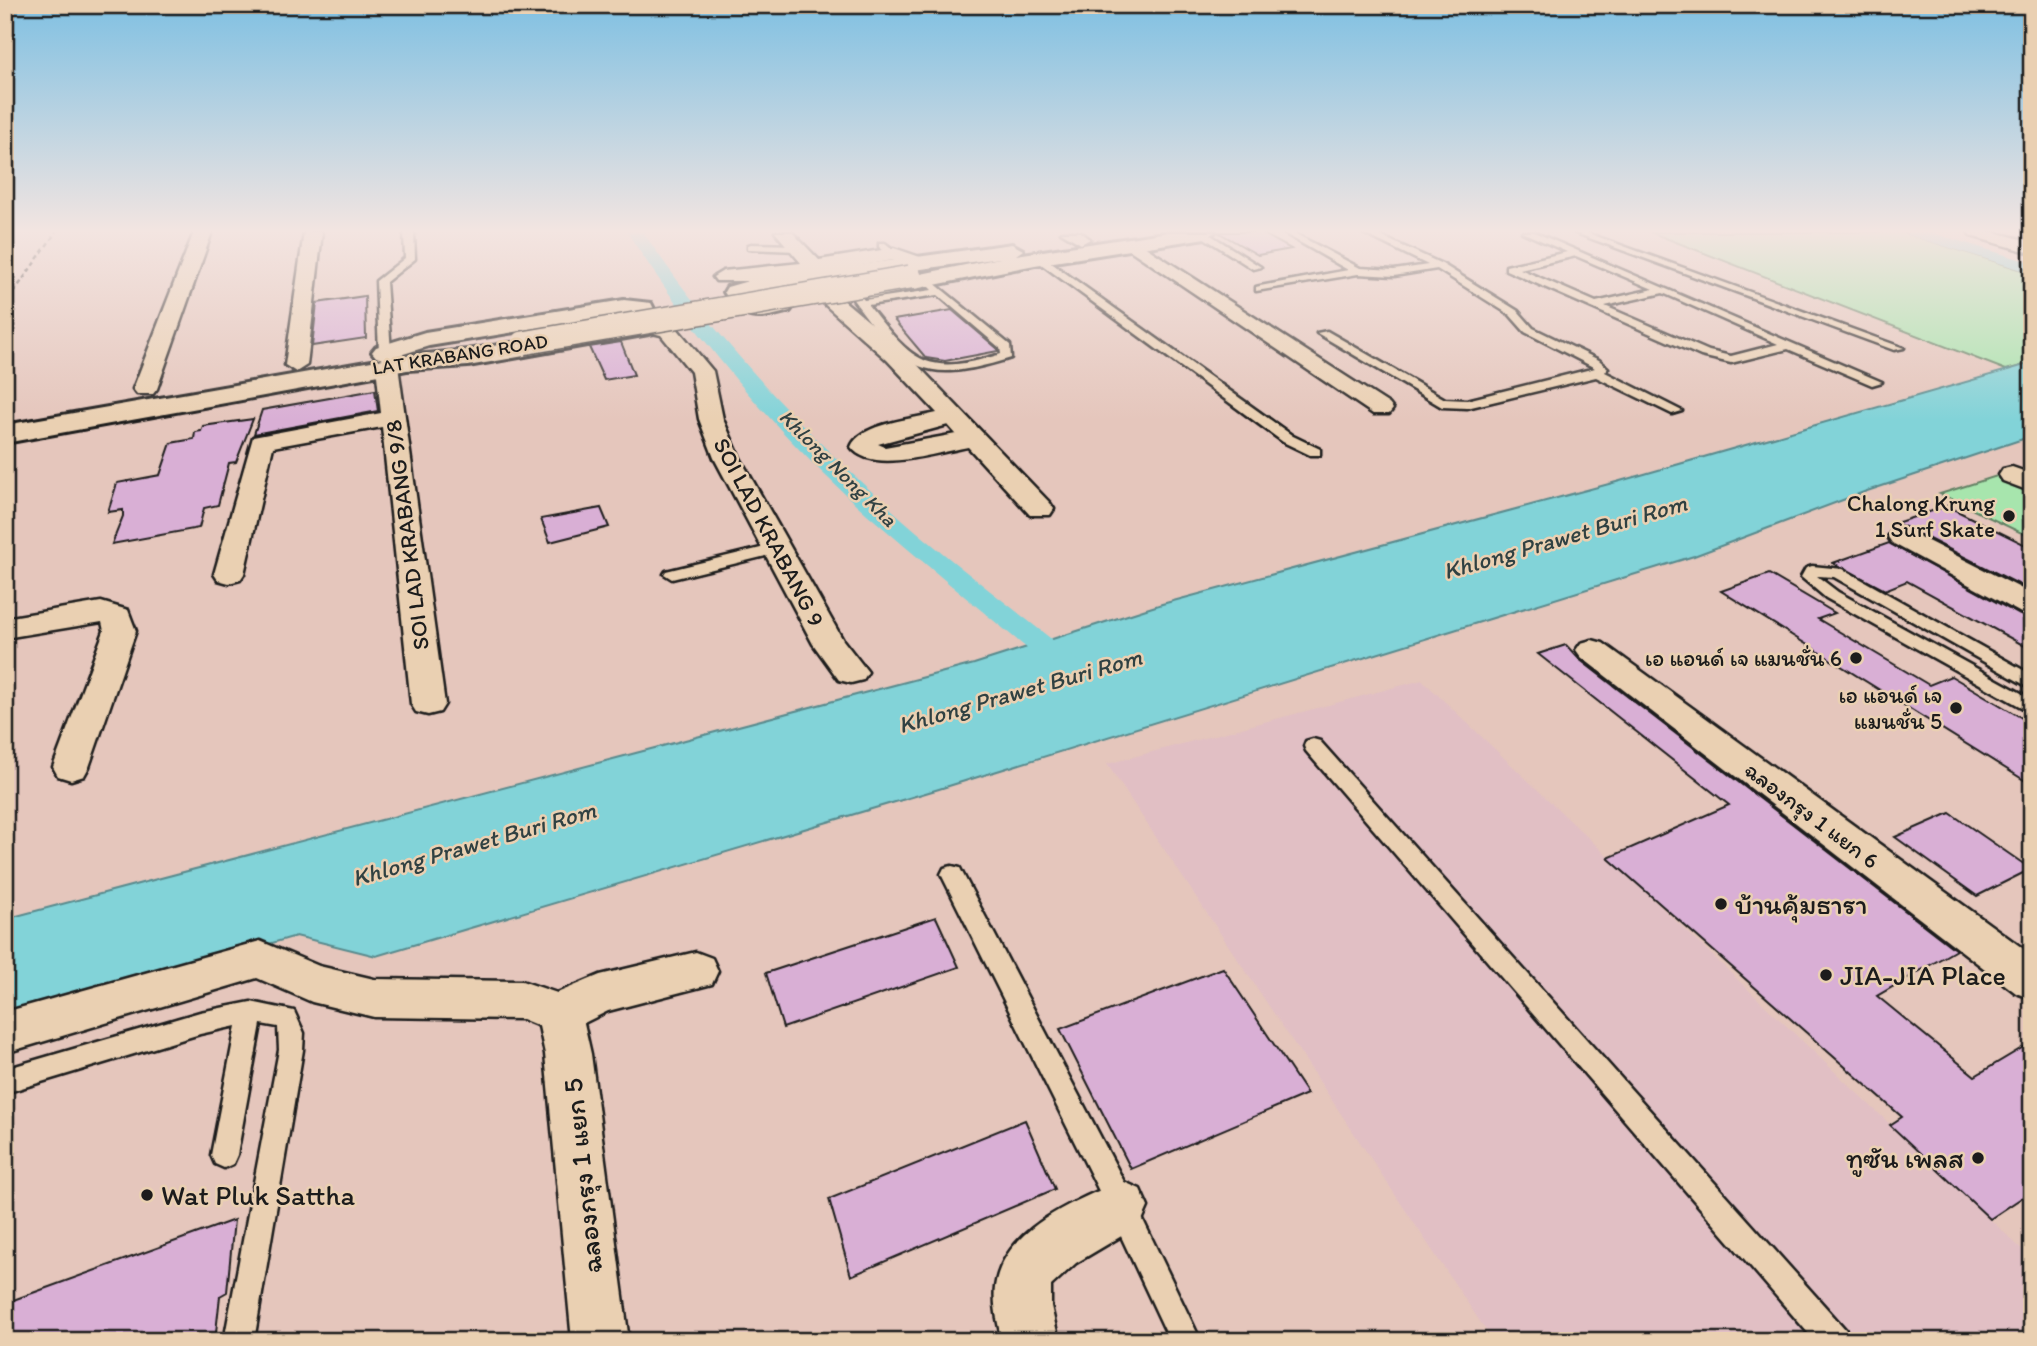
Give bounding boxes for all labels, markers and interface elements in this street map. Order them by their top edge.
street label: LAT KRABANG ROAD [371,329,549,380]
water label: Khlong Nong Kha [774,404,902,532]
street label: SOI LAD KRABANG 9/8 [379,418,435,652]
street label: SOI LAD KRABANG 9 [707,433,831,631]
water label: Khlong Prawet Buri Rom [1440,488,1691,585]
place label: Chalong Krung 1 Surf Skate [1847,489,1995,543]
marker: Chalong Krung 1 Surf Skate [2001,508,2017,524]
water label: Khlong Prawet Buri Rom [895,642,1146,739]
place label: เอ แอนด์ เจ แมนชั่น 6 [1645,644,1842,672]
marker: เอ แอนด์ เจ แมนชั่น 6 [1848,650,1864,666]
place label: เอ แอนด์ เจ แมนชั่น 5 [1838,681,1942,735]
marker: เอ แอนด์ เจ แมนชั่น 5 [1948,700,1964,716]
street label: ฉลองกรุง 1 แยก 6 [1738,755,1885,876]
water label: Khlong Prawet Buri Rom [349,795,600,892]
place label: บ้านคุ้มธารา [1735,887,1867,923]
marker: บ้านคุ้มธารา [1713,896,1729,912]
place label: JIA-JIA Place [1840,958,2006,992]
marker: JIA-JIA Place [1818,967,1834,983]
street label: ฉลองกรุง 1 แยก 5 [555,1077,611,1275]
place label: ทูซัน เพลส [1846,1141,1964,1177]
marker: ทูซัน เพลส [1970,1150,1986,1166]
place label: Wat Pluk Sattha [161,1178,355,1212]
marker: Wat Pluk Sattha [139,1187,155,1203]

